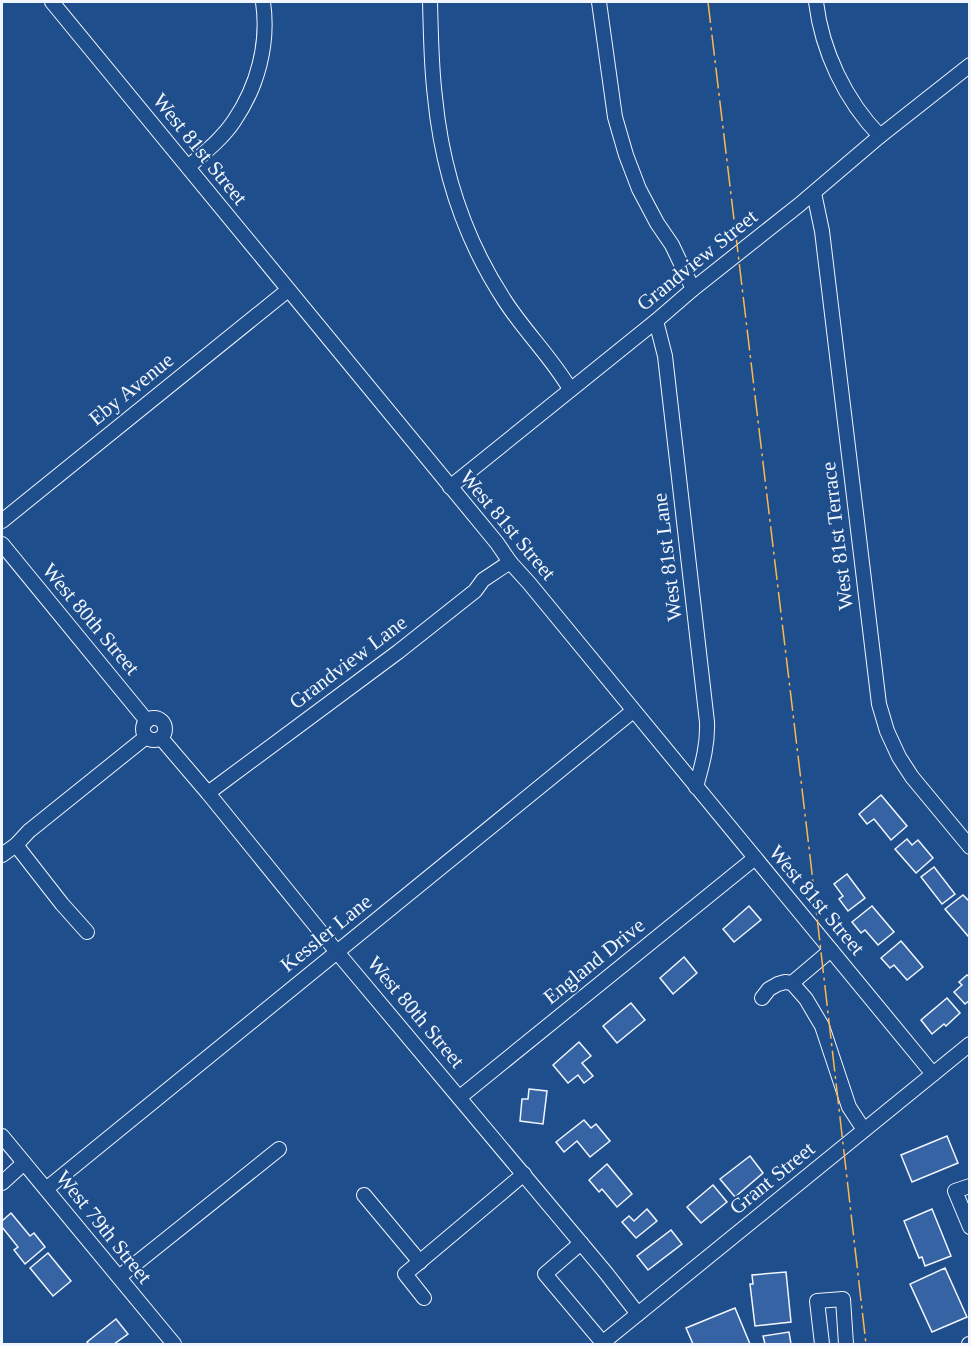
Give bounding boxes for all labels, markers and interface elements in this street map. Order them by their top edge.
street label: West 81st Street [148,89,252,210]
street label: Grandview Street [632,204,762,316]
street label: Eby Avenue [84,348,178,430]
street label: West 81st Terrace [816,460,858,612]
street label: West 81st Street [455,465,561,585]
street label: West 81st Lane [647,492,687,622]
street label: West 80th Street [37,558,145,680]
street label: Grandview Lane [285,610,411,714]
street label: West 81st Street [764,840,870,960]
street label: Kessler Lane [276,889,376,977]
street label: England Drive [539,913,649,1009]
street label: West 80th Street [362,951,470,1073]
street label: Grant Street [725,1136,819,1219]
street label: West 79th Street [51,1166,157,1288]

